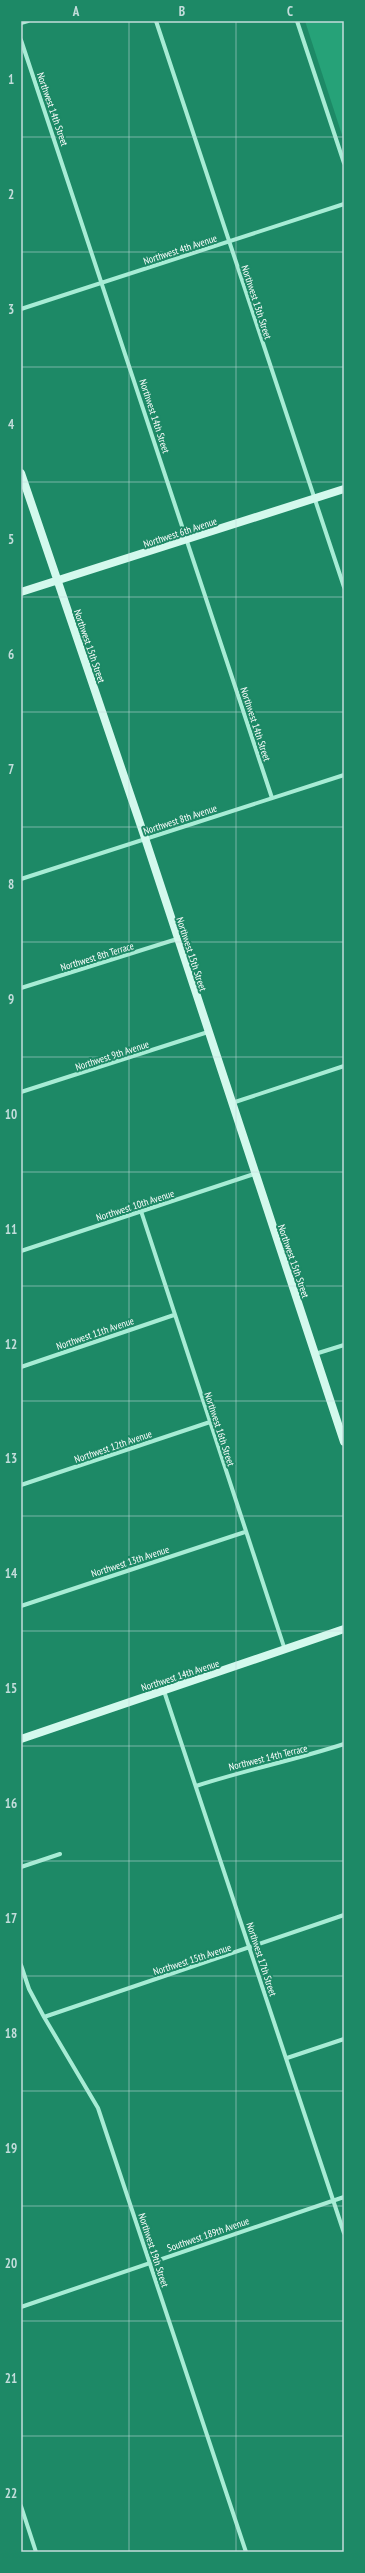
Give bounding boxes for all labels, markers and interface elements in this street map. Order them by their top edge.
text: A [72,3,80,20]
text: B [179,3,185,20]
text: C [287,3,293,20]
text: 1 [8,71,14,88]
street label: Northwest 14th Street [34,71,71,148]
text: 2 [8,186,14,203]
street label: Northwest 4th Avenue [142,231,219,268]
street label: Northwest 13th Street [238,264,275,341]
text: 3 [8,301,14,318]
street label: Northwest 14th Street [136,378,173,455]
text: 4 [8,416,15,433]
street label: Northwest 6th Avenue [142,514,219,551]
text: 5 [8,531,14,548]
street label: Northwest 15th Street [71,608,108,685]
text: 6 [8,646,14,663]
street label: Northwest 14th Street [237,686,274,763]
text: 7 [8,761,14,778]
street label: Northwest 8th Avenue [142,801,219,838]
text: 8 [8,876,14,893]
street label: Northwest 15th Street [173,916,210,993]
street label: Northwest 8th Terrace [59,939,135,974]
text: 9 [8,991,14,1008]
street label: Northwest 9th Avenue [74,1037,151,1074]
text: 10 [5,1106,17,1123]
street label: Northwest 10th Avenue [94,1187,176,1224]
text: 11 [5,1221,17,1238]
street label: Northwest 15th Street [275,1223,312,1300]
street label: Northwest 11th Avenue [55,1314,136,1353]
text: 12 [5,1336,17,1353]
street label: Northwest 16th Street [201,1391,238,1468]
street label: Northwest 12th Avenue [73,1427,154,1466]
text: 13 [5,1450,17,1467]
street label: Northwest 13th Avenue [89,1543,171,1580]
text: 14 [5,1565,18,1582]
street label: Northwest 14th Avenue [139,1657,221,1694]
text: 15 [5,1680,17,1697]
street label: Northwest 14th Terrace [227,1741,309,1774]
text: 16 [5,1795,17,1812]
text: 17 [5,1910,17,1927]
street label: Northwest 17th Street [243,1921,280,1998]
street label: Northwest 15th Avenue [151,1941,233,1978]
text: 18 [5,2025,17,2042]
text: 19 [5,2140,17,2157]
street label: Northwest 19th Street [135,2212,172,2289]
street label: Southwest 189th Avenue [165,2214,251,2255]
text: 20 [5,2255,17,2272]
text: 21 [5,2370,17,2387]
text: 22 [5,2485,17,2502]

